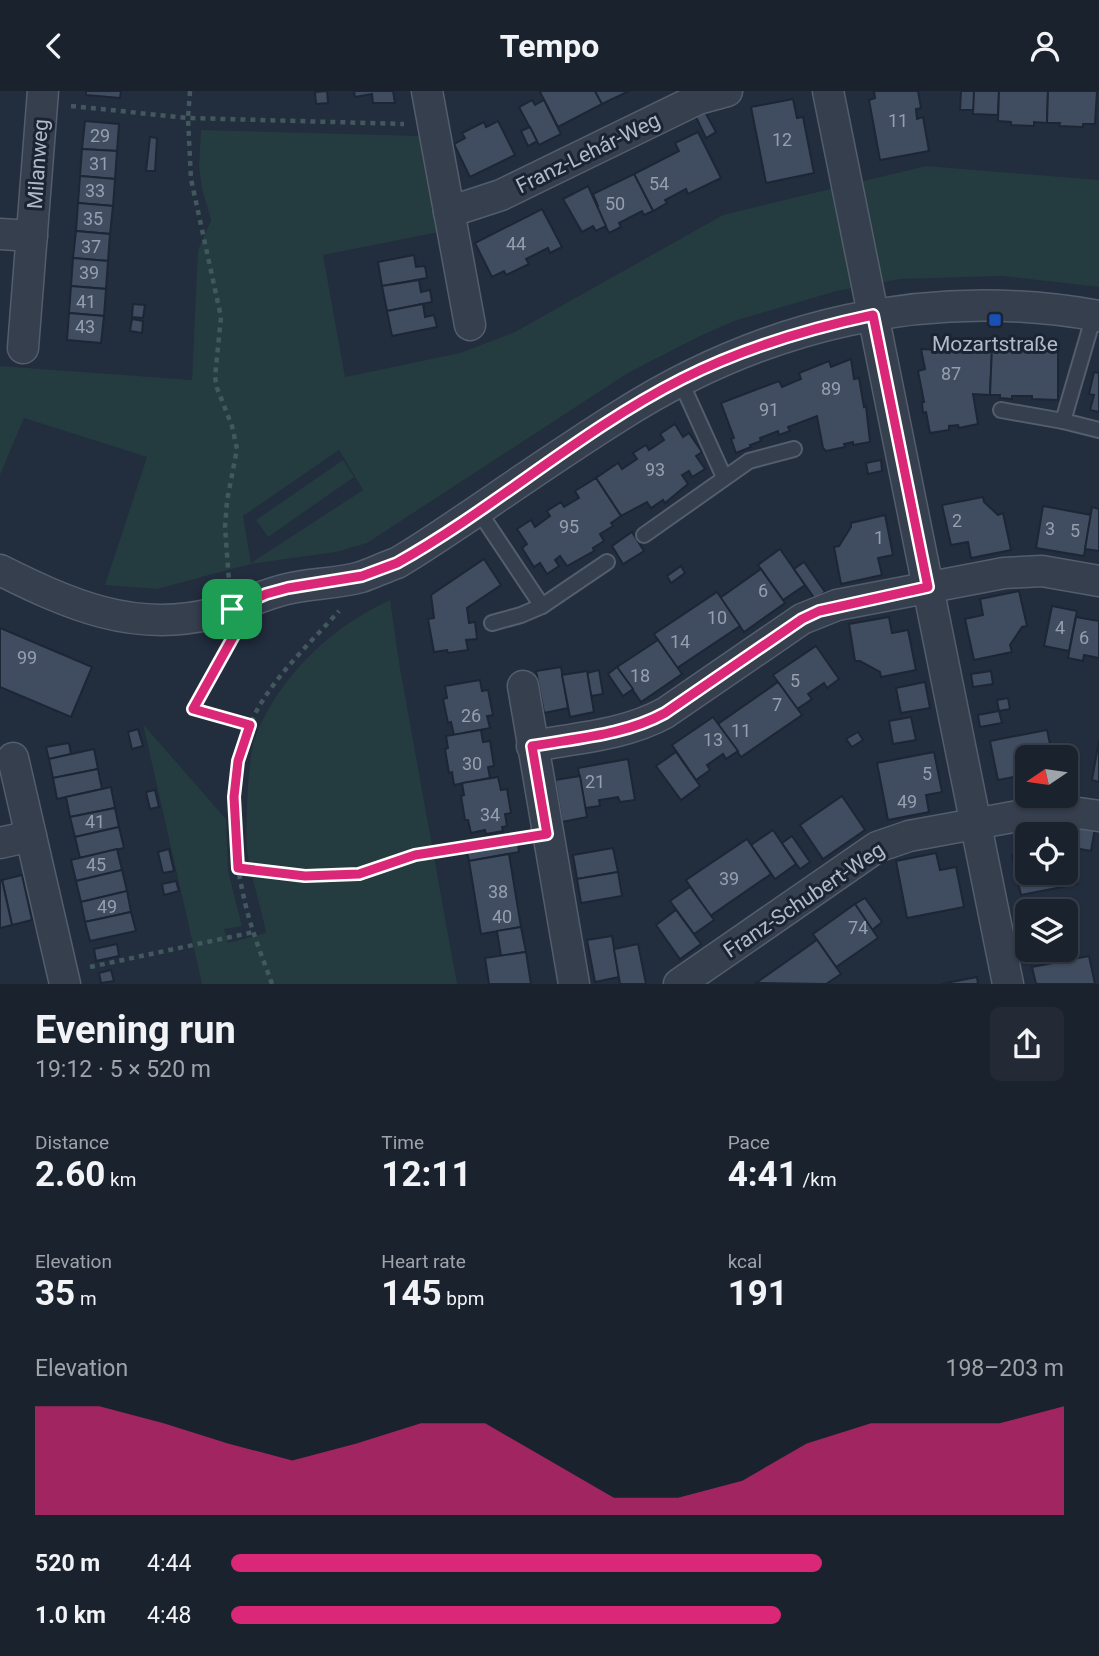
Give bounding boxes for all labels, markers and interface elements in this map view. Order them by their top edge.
icon: back [35,27,73,65]
text: Tempo [500,27,599,65]
icon: person [1026,27,1064,65]
street label: Franz-Lehár-Weg [512,108,664,198]
house number: 11 [888,110,908,131]
street label: Milanweg [23,118,53,210]
house number: 29 [90,125,110,146]
house number: 12 [772,129,792,150]
house number: 31 [89,153,109,174]
house number: 54 [649,173,669,194]
house number: 33 [85,180,105,201]
house number: 50 [605,193,625,214]
house number: 35 [83,208,103,229]
house number: 44 [506,233,526,254]
house number: 37 [81,236,101,257]
house number: 39 [79,262,99,283]
house number: 41 [76,291,96,312]
marker: Mozartstraße [987,312,1003,328]
house number: 43 [75,316,95,337]
place label: Mozartstraße [932,332,1058,356]
house number: 87 [941,363,961,384]
house number: 89 [821,378,841,399]
house number: 91 [759,399,779,420]
house number: 93 [645,459,665,480]
house number: 2 [952,510,962,531]
house number: 95 [559,516,579,537]
house number: 3 [1045,518,1055,539]
house number: 5 [1070,520,1080,541]
house number: 1 [874,527,884,548]
pin [202,579,262,639]
house number: 6 [758,580,768,601]
icon: arrive [213,590,251,628]
house number: 10 [707,607,727,628]
house number: 4 [1055,617,1065,638]
house number: 6 [1079,627,1089,648]
house number: 14 [670,631,690,652]
house number: 99 [17,647,37,668]
house number: 18 [630,665,650,686]
house number: 5 [790,670,800,691]
house number: 7 [772,694,782,715]
house number: 26 [461,705,481,726]
house number: 11 [731,720,751,741]
house number: 13 [703,729,723,750]
north arrow [1015,745,1078,809]
map controls [1015,745,1078,962]
house number: 30 [462,753,482,774]
house number: 5 [922,763,932,784]
house number: 21 [585,771,605,792]
house number: 49 [897,791,917,812]
house number: 34 [480,804,500,825]
house number: 41 [85,811,105,832]
button: locate [1015,822,1078,885]
street label: Franz-Schubert-Weg [719,837,889,963]
house number: 45 [86,854,106,875]
house number: 39 [719,868,739,889]
house number: 38 [488,881,508,902]
house number: 49 [97,896,117,917]
button: layers [1015,899,1078,962]
house number: 40 [492,906,512,927]
house number: 74 [848,917,868,938]
button: share [990,1007,1064,1081]
text: Evening run [35,1008,236,1052]
text: 19:12 · 5 × 520 m [35,1056,211,1083]
text: Distance [35,1131,109,1154]
text: Time [381,1131,424,1154]
text: Pace [728,1131,770,1154]
text: 2.60 [35,1154,105,1195]
text: 12:11 [381,1154,472,1195]
text: 4:41 [728,1154,798,1195]
text: km [105,1168,136,1191]
text: /km [798,1168,837,1191]
text: Elevation [35,1250,112,1273]
text: Heart rate [381,1250,466,1273]
text: kcal [728,1250,762,1273]
text: 35 [35,1273,75,1314]
text: 145 [381,1273,442,1314]
text: 191 [728,1273,788,1314]
text: m [75,1287,97,1310]
text: bpm [442,1287,484,1310]
text: Elevation [35,1355,128,1382]
text: 198–203 m [945,1355,1064,1382]
text: 520 m [35,1550,100,1577]
text: 4:44 [147,1550,191,1577]
text: 1.0 km [35,1602,106,1629]
text: 4:48 [147,1602,191,1629]

